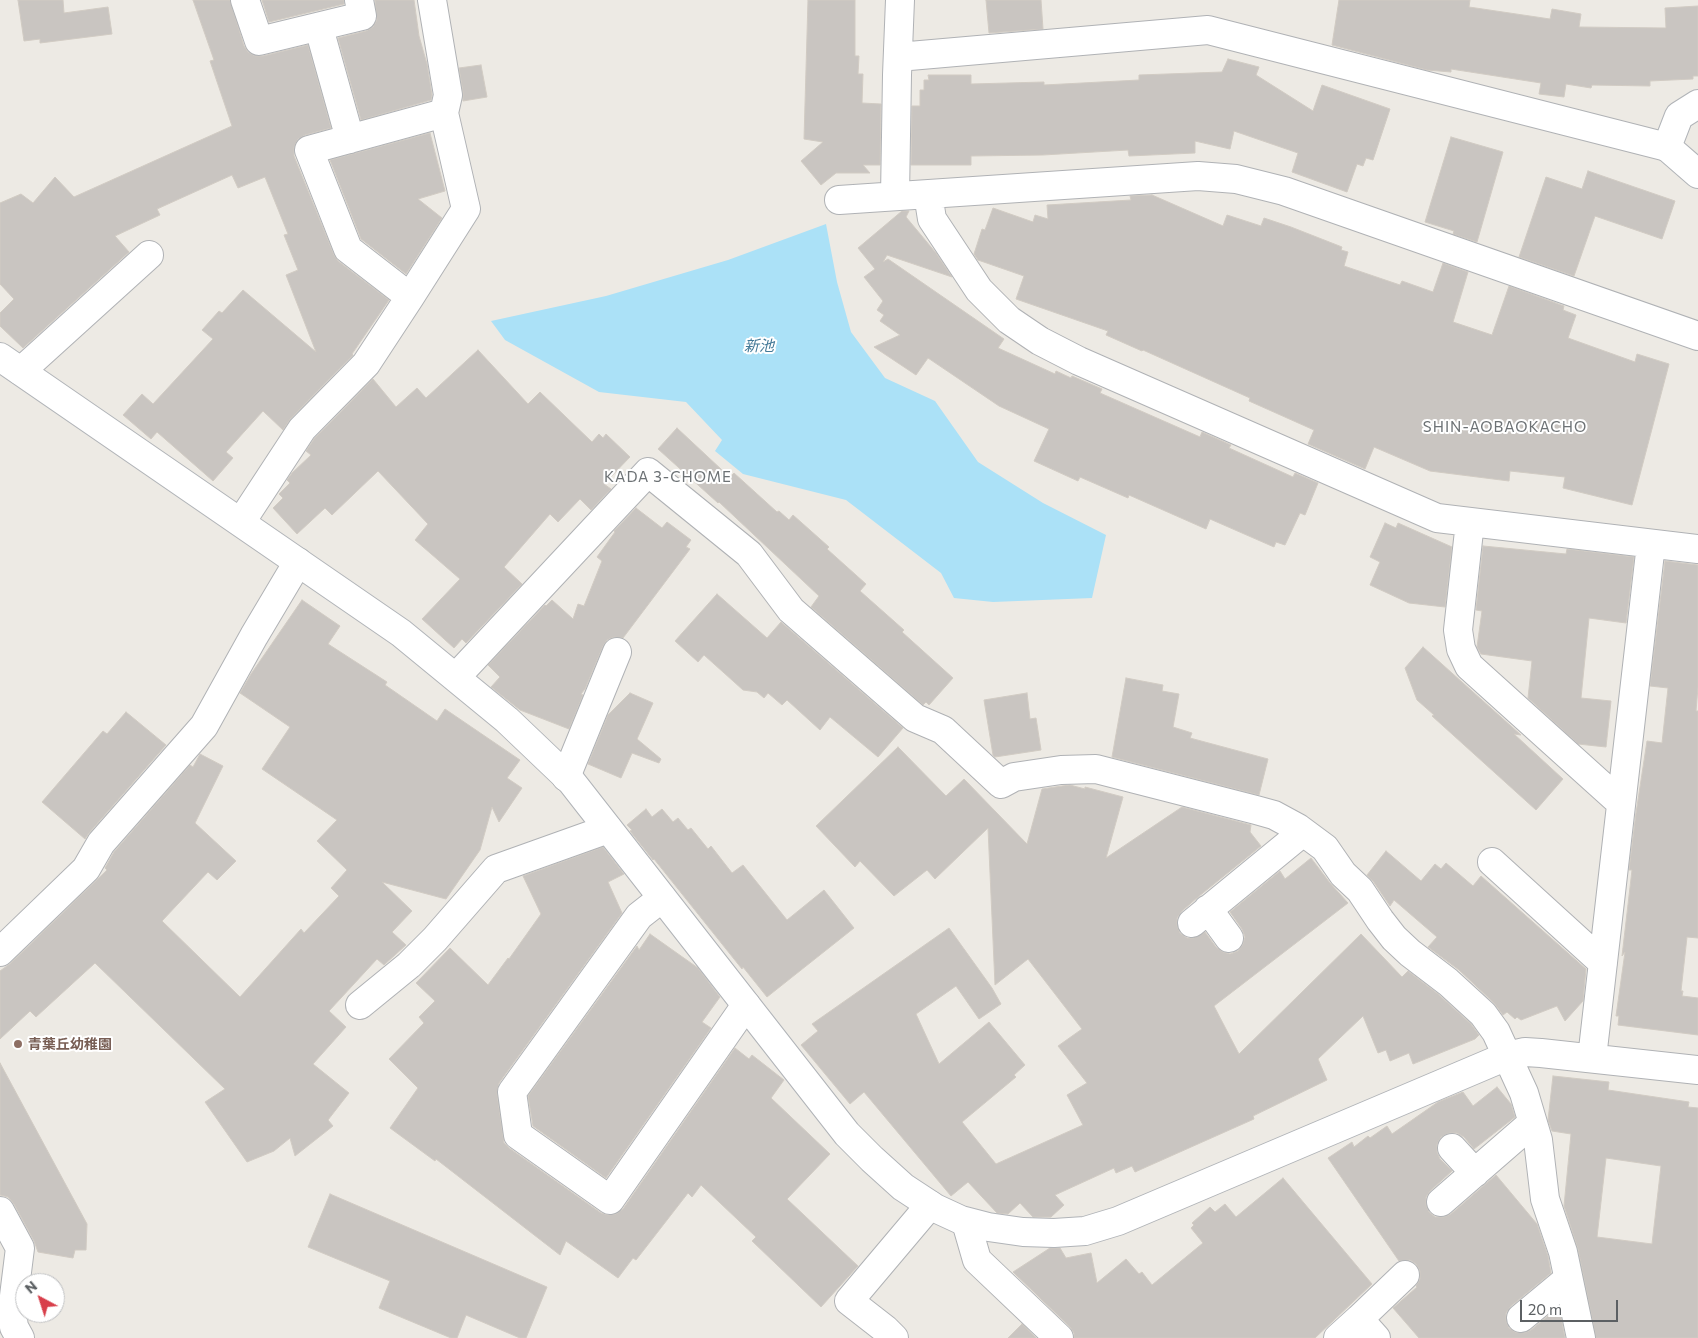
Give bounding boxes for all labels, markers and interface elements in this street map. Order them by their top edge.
water label: 新池 [744,337,774,355]
district label: SHIN-AOBAOKACHO [1421,418,1589,436]
district label: KADA 3-CHOME [603,468,733,486]
place label: 青葉丘幼稚園 [28,1036,112,1052]
marker: 青葉丘幼稚園 [12,1038,24,1050]
north arrow [15,1273,65,1323]
text: N [21,1277,40,1297]
scale bar [1523,1290,1620,1322]
text: 20 m [1528,1300,1562,1318]

